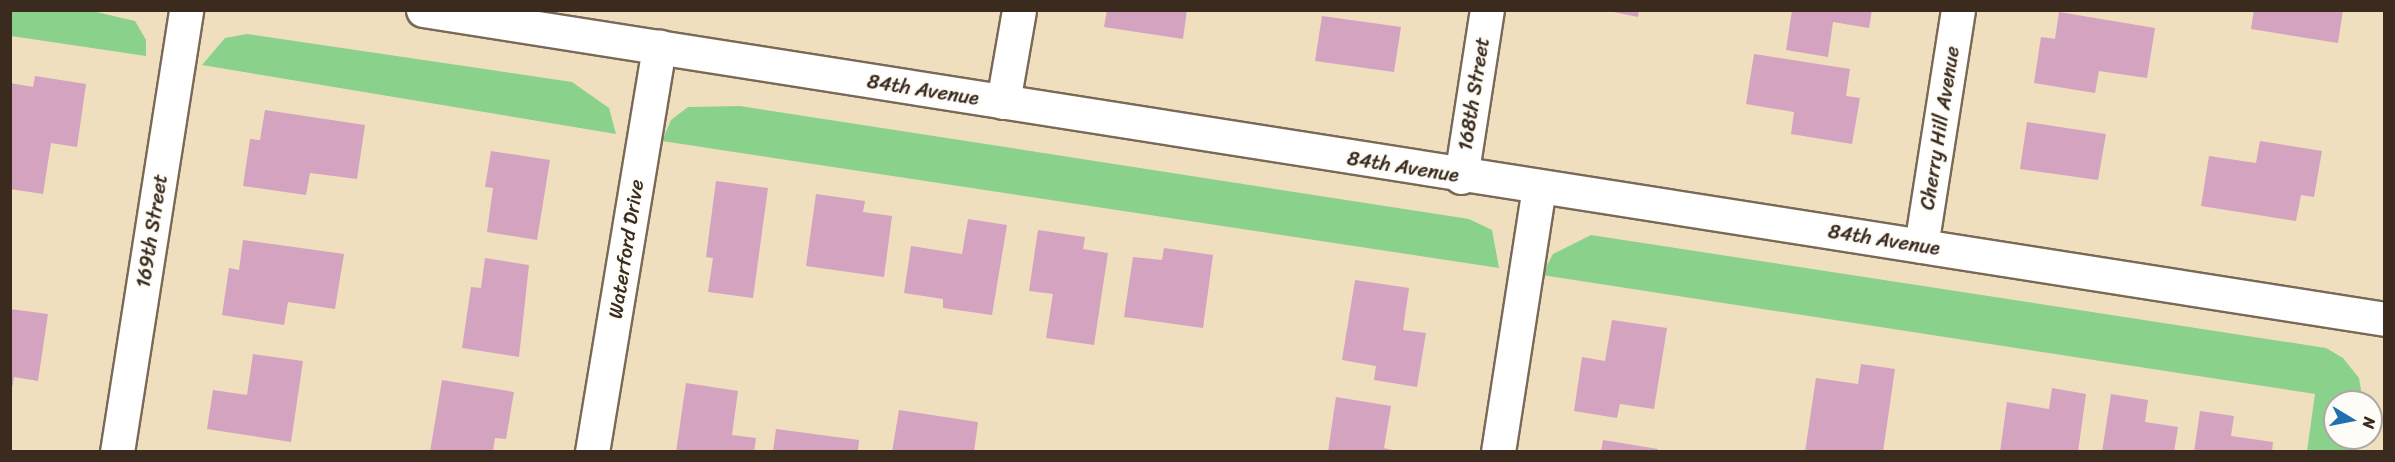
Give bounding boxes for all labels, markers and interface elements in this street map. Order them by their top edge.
street label: 168th Street [1453,36,1495,152]
street label: Cherry Hill Avenue [1915,44,1965,212]
street label: 84th Avenue [865,69,981,111]
street label: 84th Avenue [1345,146,1461,188]
street label: 169th Street [131,172,173,290]
street label: Waterford Drive [603,178,649,320]
street label: 84th Avenue [1826,219,1942,261]
north arrow [2323,390,2383,450]
text: N [2354,415,2384,431]

